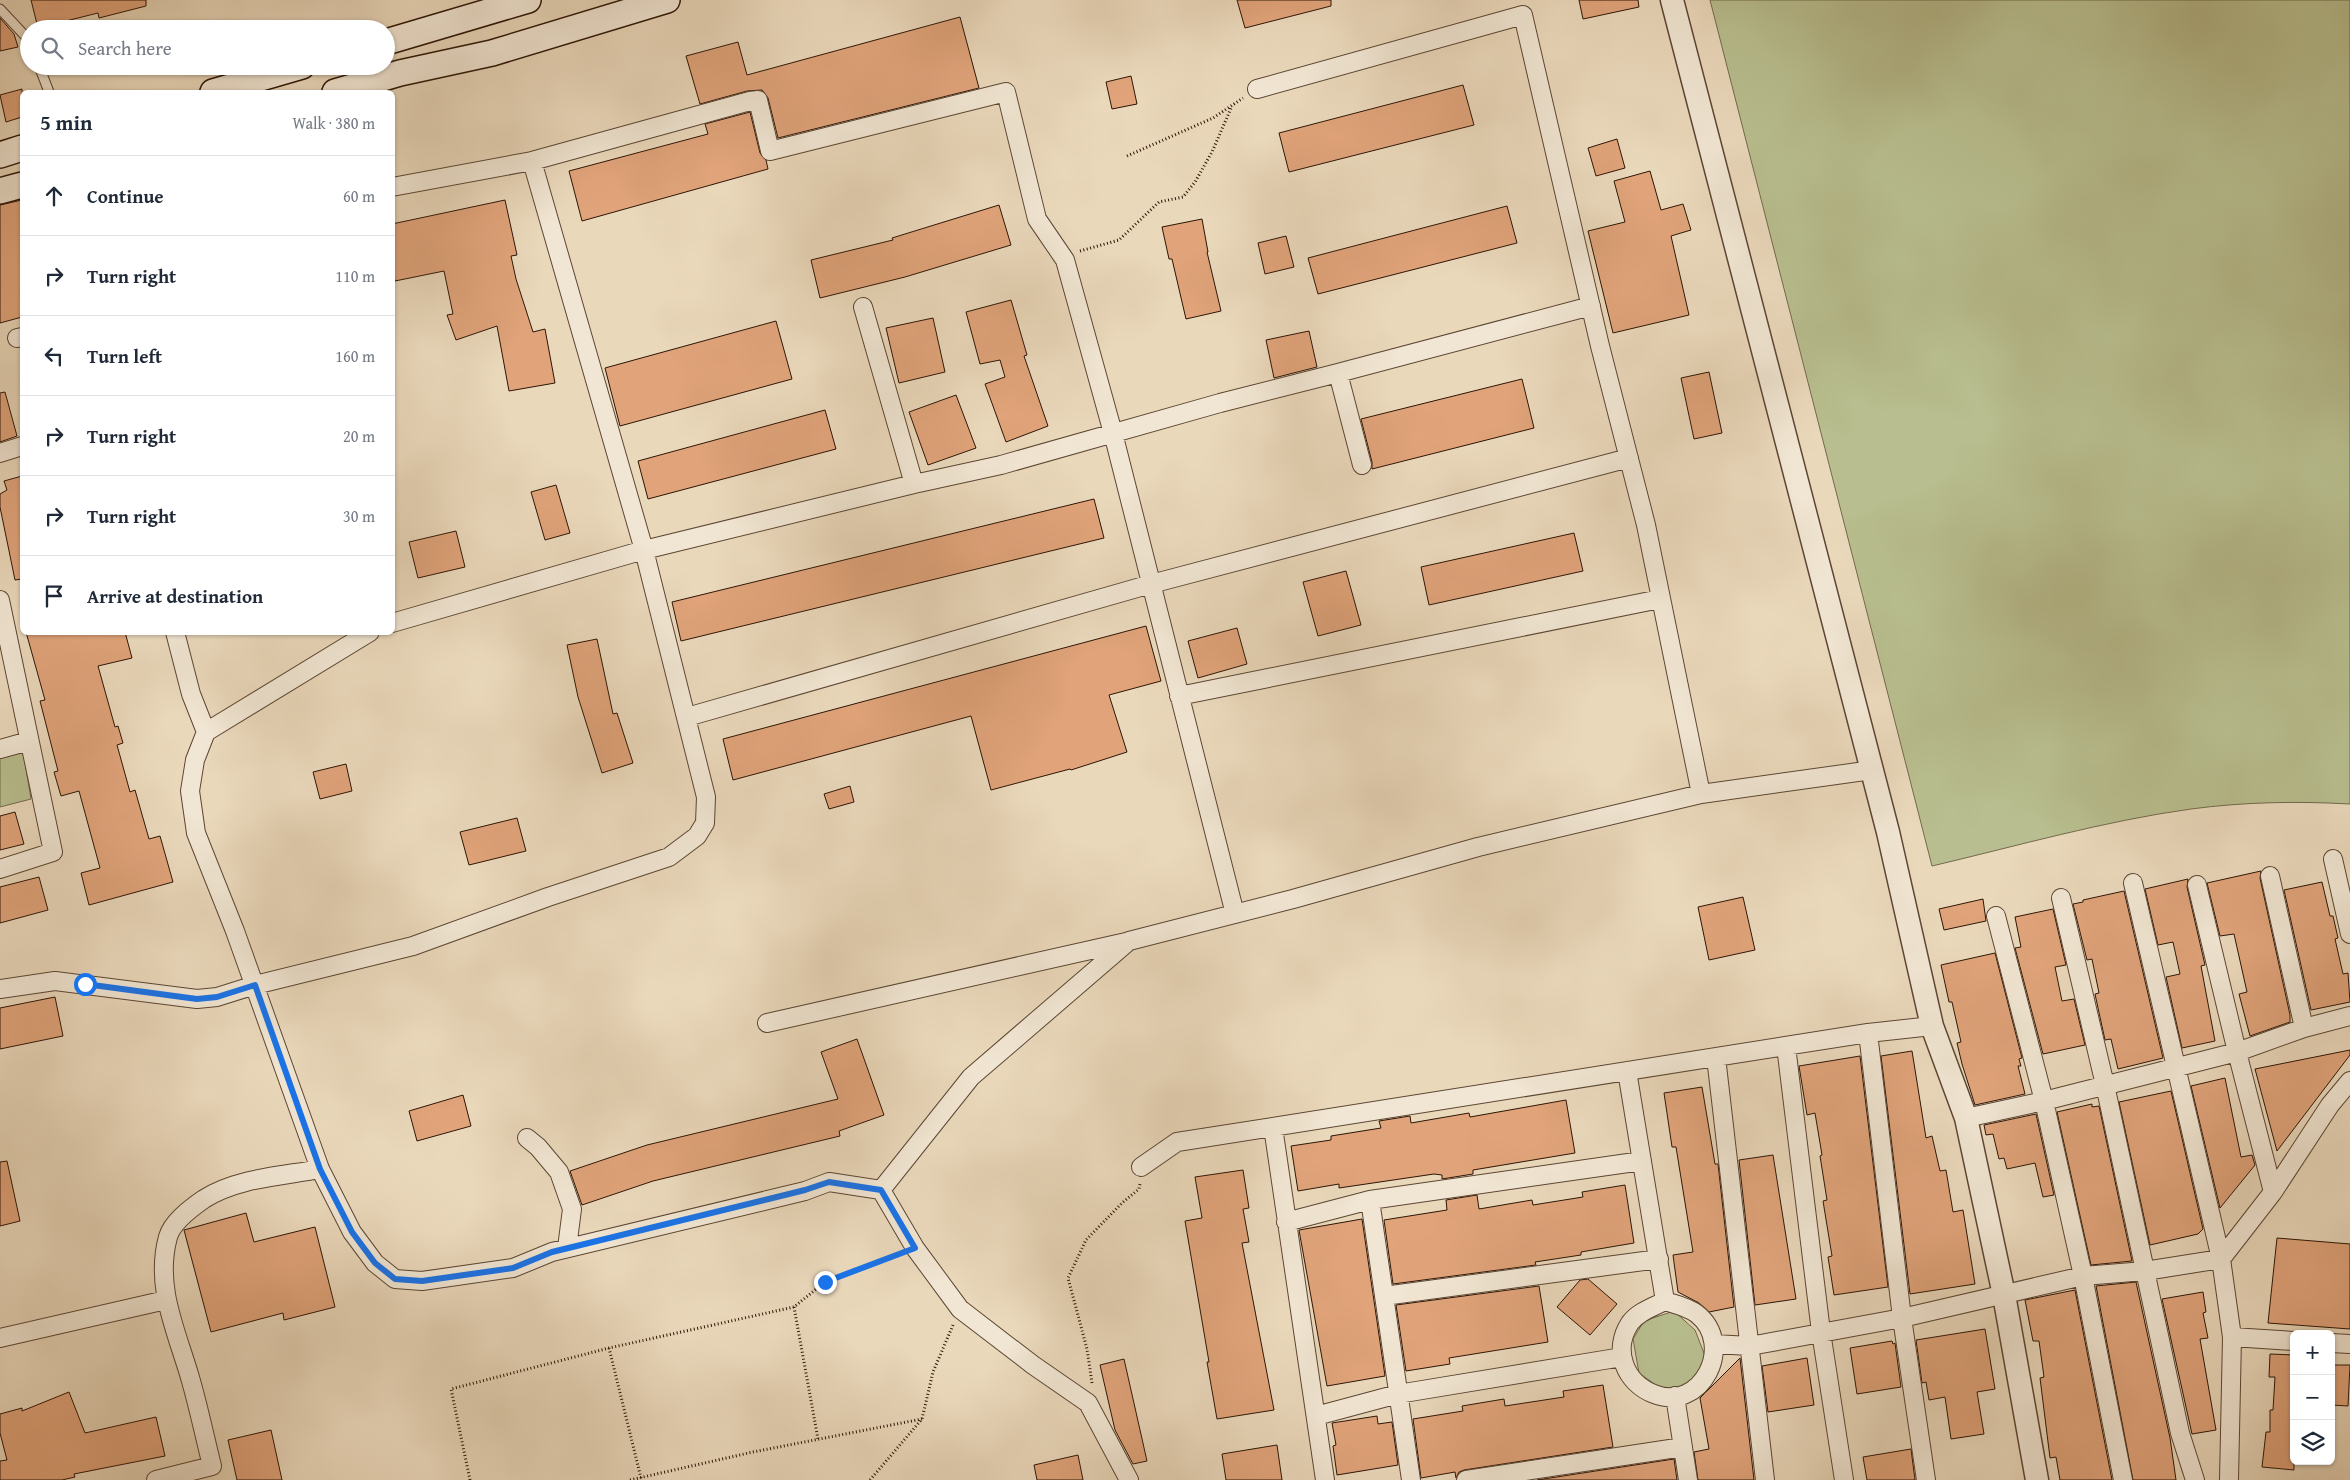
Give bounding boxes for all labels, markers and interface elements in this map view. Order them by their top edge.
search box [20,20,395,75]
icon: search [38,34,66,62]
text: Search here [78,34,172,62]
text: 5 min [40,107,92,138]
text: Walk · 380 m [292,111,375,135]
icon: ahead [40,182,68,210]
text: Continue [87,182,164,210]
text: 60 m [343,184,375,208]
icon: right [40,262,68,290]
text: Turn right [87,262,176,290]
text: 110 m [335,264,375,288]
icon: left [40,342,68,370]
text: Turn left [87,342,162,370]
text: 160 m [335,344,375,368]
icon: right [40,422,68,450]
text: Turn right [87,422,176,450]
text: 20 m [343,424,375,448]
icon: right [40,502,68,530]
text: Turn right [87,502,176,530]
text: 30 m [343,504,375,528]
icon: arrive [40,582,68,610]
text: Arrive at destination [87,582,263,610]
route start [74,973,97,996]
route end [814,1271,837,1294]
map controls [2290,1330,2335,1465]
button: + [2290,1330,2335,1375]
button: − [2290,1375,2335,1420]
button: layers [2290,1420,2335,1465]

